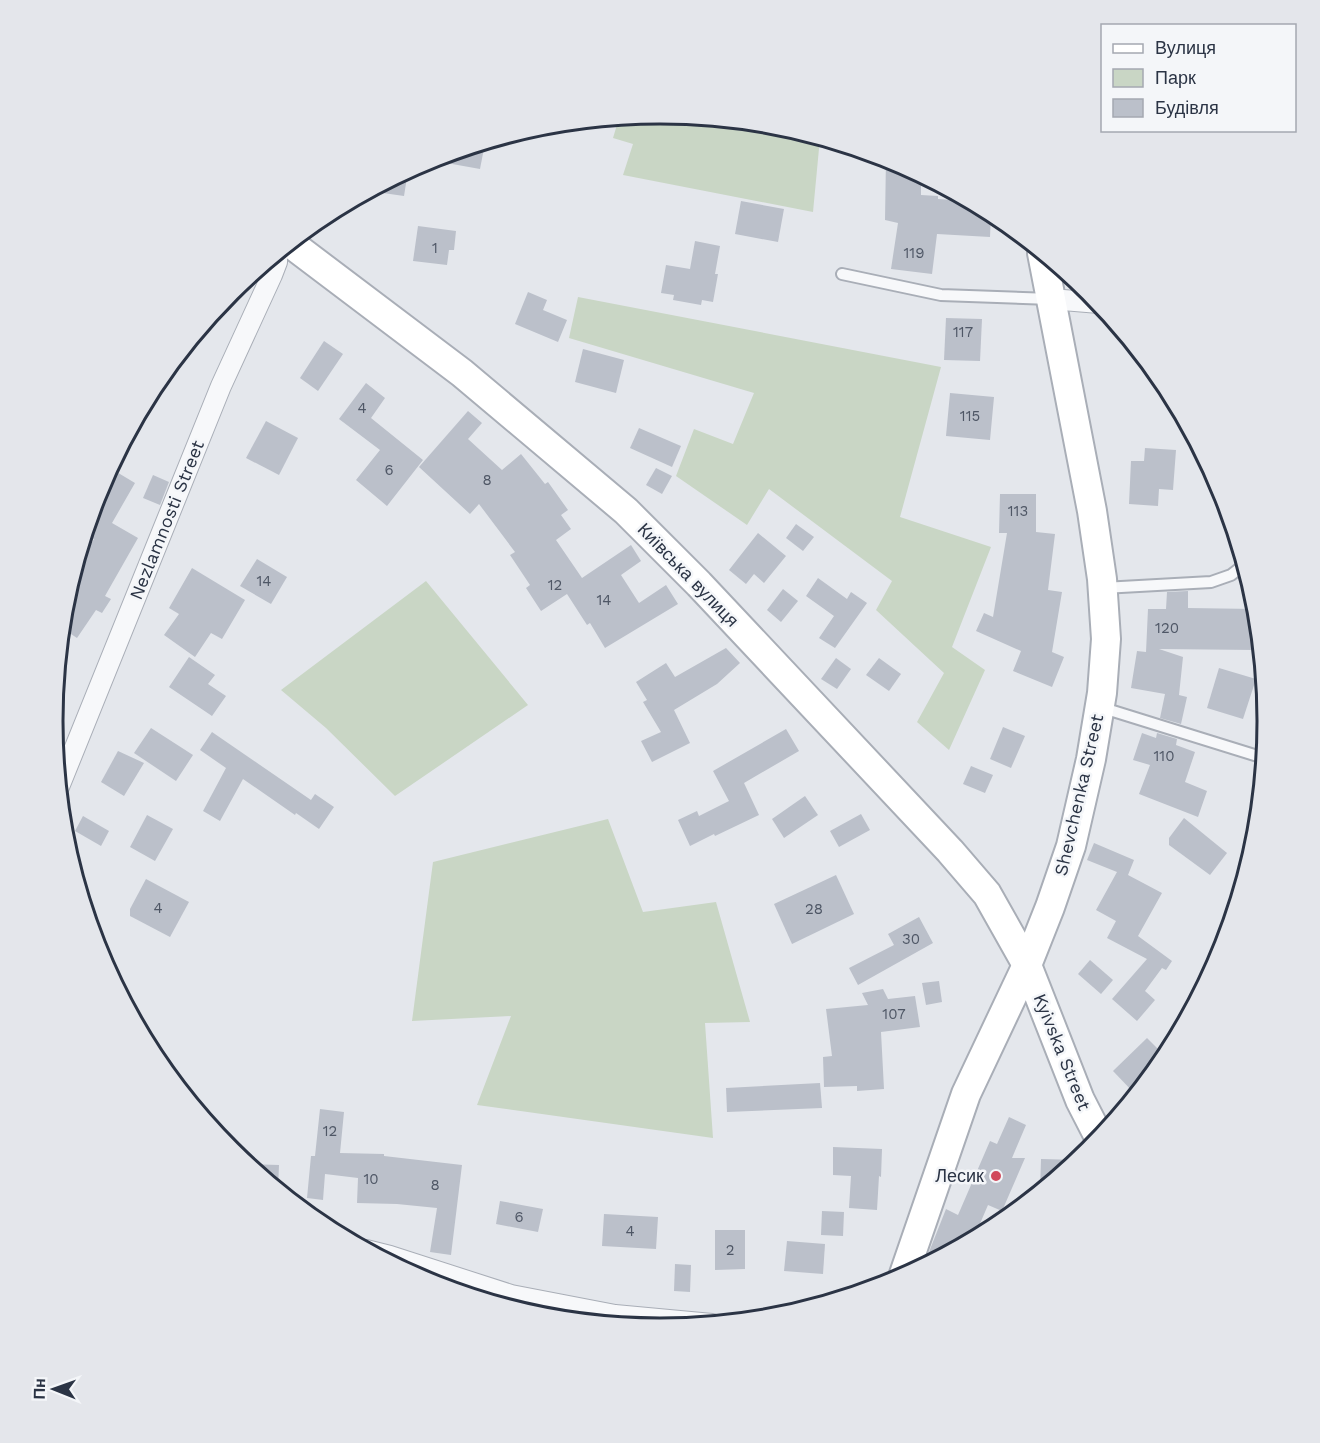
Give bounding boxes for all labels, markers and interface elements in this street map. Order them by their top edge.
legend [1101,24,1296,132]
text: Вулиця [1155,37,1216,58]
text: Парк [1155,67,1196,88]
text: Будівля [1155,97,1219,118]
house number: 1 [432,239,438,257]
house number: 119 [904,244,924,262]
house number: 117 [953,323,973,341]
house number: 4 [357,399,367,417]
house number: 115 [960,407,980,425]
street label: Nezlamnosti Street [125,437,208,603]
house number: 6 [384,461,394,479]
house number: 8 [482,471,492,489]
house number: 113 [1008,502,1028,520]
street label: Київська вулиця [634,518,743,631]
house number: 14 [256,572,272,590]
house number: 12 [548,576,562,594]
house number: 14 [596,591,612,609]
house number: 120 [1155,619,1179,637]
street label: Shevchenka Street [1050,712,1107,878]
house number: 110 [1153,747,1175,765]
house number: 4 [153,899,163,917]
house number: 28 [805,900,823,918]
house number: 30 [902,930,920,948]
street label: Kyivska Street [1030,990,1096,1114]
house number: 107 [882,1005,906,1023]
house number: 12 [323,1122,337,1140]
place label: Лесик [935,1165,984,1186]
marker: Лесик [989,1169,1003,1183]
house number: 10 [363,1170,379,1188]
house number: 8 [430,1176,440,1194]
house number: 6 [514,1208,524,1226]
house number: 4 [625,1222,635,1240]
house number: 2 [726,1241,734,1259]
north arrow [24,1359,84,1419]
text: Пн [30,1378,49,1399]

